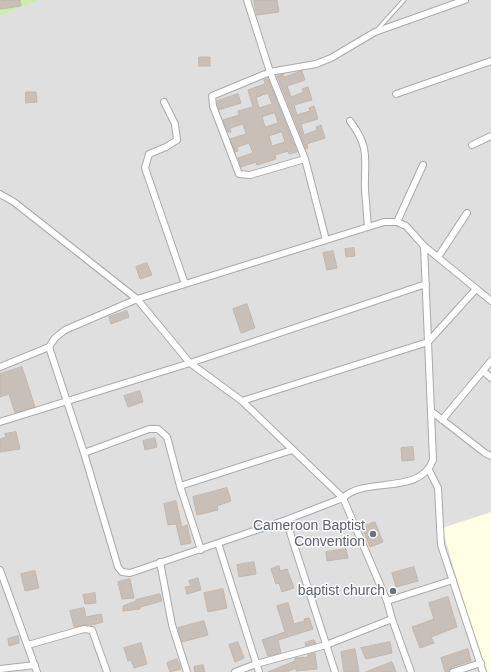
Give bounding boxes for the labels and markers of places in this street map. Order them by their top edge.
place label: Cameroon Baptist Convention [253,518,365,550]
marker: Cameroon Baptist Convention [368,529,378,539]
place label: baptist church [298,583,385,599]
marker: baptist church [388,586,398,596]

